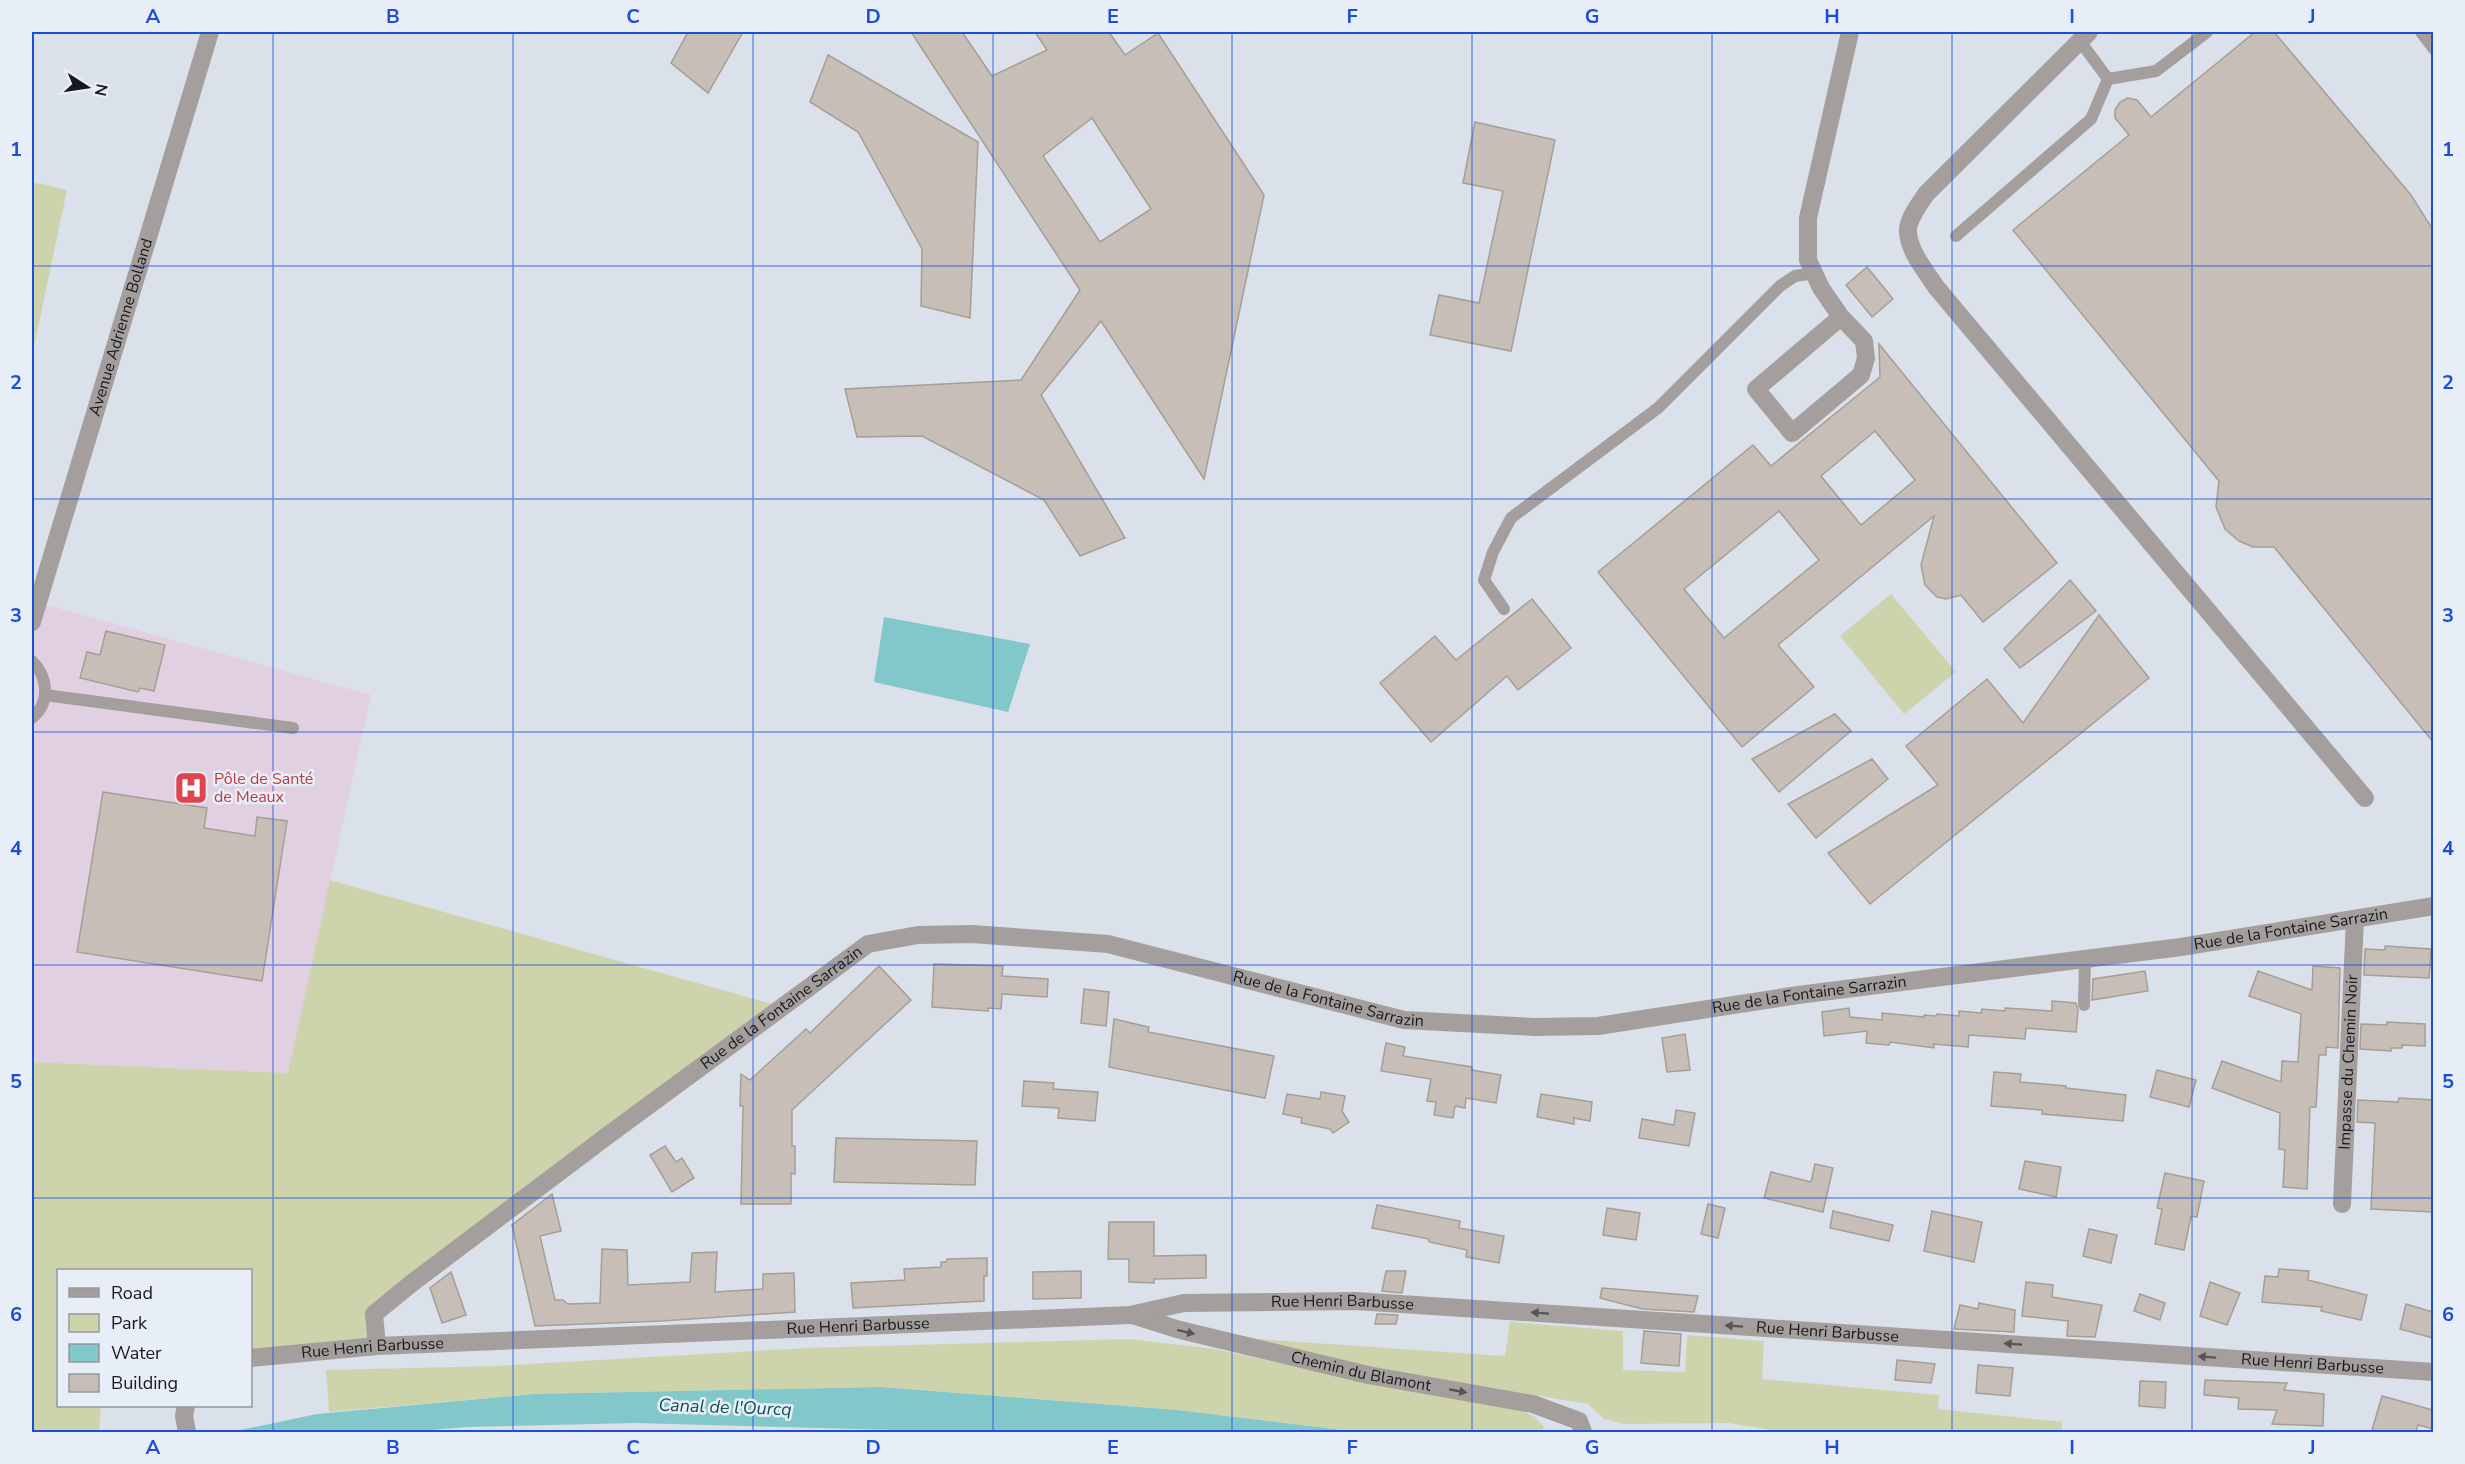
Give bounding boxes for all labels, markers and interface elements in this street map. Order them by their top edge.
text: A [146,3,161,30]
text: B [386,3,400,30]
text: C [626,3,640,30]
text: D [865,3,881,30]
text: E [1107,3,1119,30]
text: F [1346,3,1358,30]
text: G [1585,3,1599,30]
text: H [1824,3,1840,30]
text: I [2069,3,2075,30]
text: J [2307,3,2316,30]
north arrow [57,57,117,117]
text: N [89,82,113,98]
text: 1 [10,136,22,163]
text: 1 [2442,136,2454,163]
street label: Avenue Adrienne Bolland [84,236,158,419]
text: 2 [10,369,22,396]
text: 2 [2442,369,2454,396]
text: 3 [10,602,22,629]
text: 3 [2442,602,2454,629]
place label: Pôle de Santé de Meaux [214,768,313,808]
hospital icon: Pôle de Santé de Meaux [173,770,209,806]
text: 4 [10,835,22,862]
text: 4 [2442,835,2454,862]
street label: Rue de la Fontaine Sarrazin [2192,903,2389,956]
street label: Rue de la Fontaine Sarrazin [696,941,867,1075]
street label: Rue de la Fontaine Sarrazin [1231,966,1424,1032]
street label: Rue de la Fontaine Sarrazin [1711,970,1908,1019]
street label: Impasse du Chemin Noir [2333,974,2363,1150]
text: 5 [10,1068,22,1095]
text: 5 [2442,1068,2454,1095]
legend [57,1269,252,1407]
text: Road [111,1281,153,1305]
street label: Rue Henri Barbusse [1271,1290,1415,1316]
text: 6 [10,1301,22,1328]
text: 6 [2442,1301,2454,1328]
one-way arrow [1530,1309,1549,1318]
text: Park [111,1311,148,1335]
street label: Rue Henri Barbusse [786,1312,930,1340]
street label: Rue Henri Barbusse [1755,1316,1900,1348]
one-way arrow [1725,1322,1744,1331]
one-way arrow [1177,1327,1195,1337]
street label: Rue Henri Barbusse [300,1332,444,1364]
one-way arrow [2003,1340,2022,1349]
text: Water [111,1341,162,1365]
street label: Chemin du Blamont [1289,1346,1433,1397]
street label: Rue Henri Barbusse [2240,1348,2384,1380]
one-way arrow [2198,1352,2217,1362]
text: Building [111,1371,178,1395]
one-way arrow [1449,1386,1468,1395]
water label: Canal de l'Ourcq [658,1393,792,1421]
text: A [146,1434,161,1461]
text: B [386,1434,400,1461]
text: C [626,1434,640,1461]
text: D [865,1434,881,1461]
text: E [1107,1434,1119,1461]
text: F [1346,1434,1358,1461]
text: G [1585,1434,1599,1461]
text: H [1824,1434,1840,1461]
text: I [2069,1434,2075,1461]
text: J [2307,1434,2316,1461]

